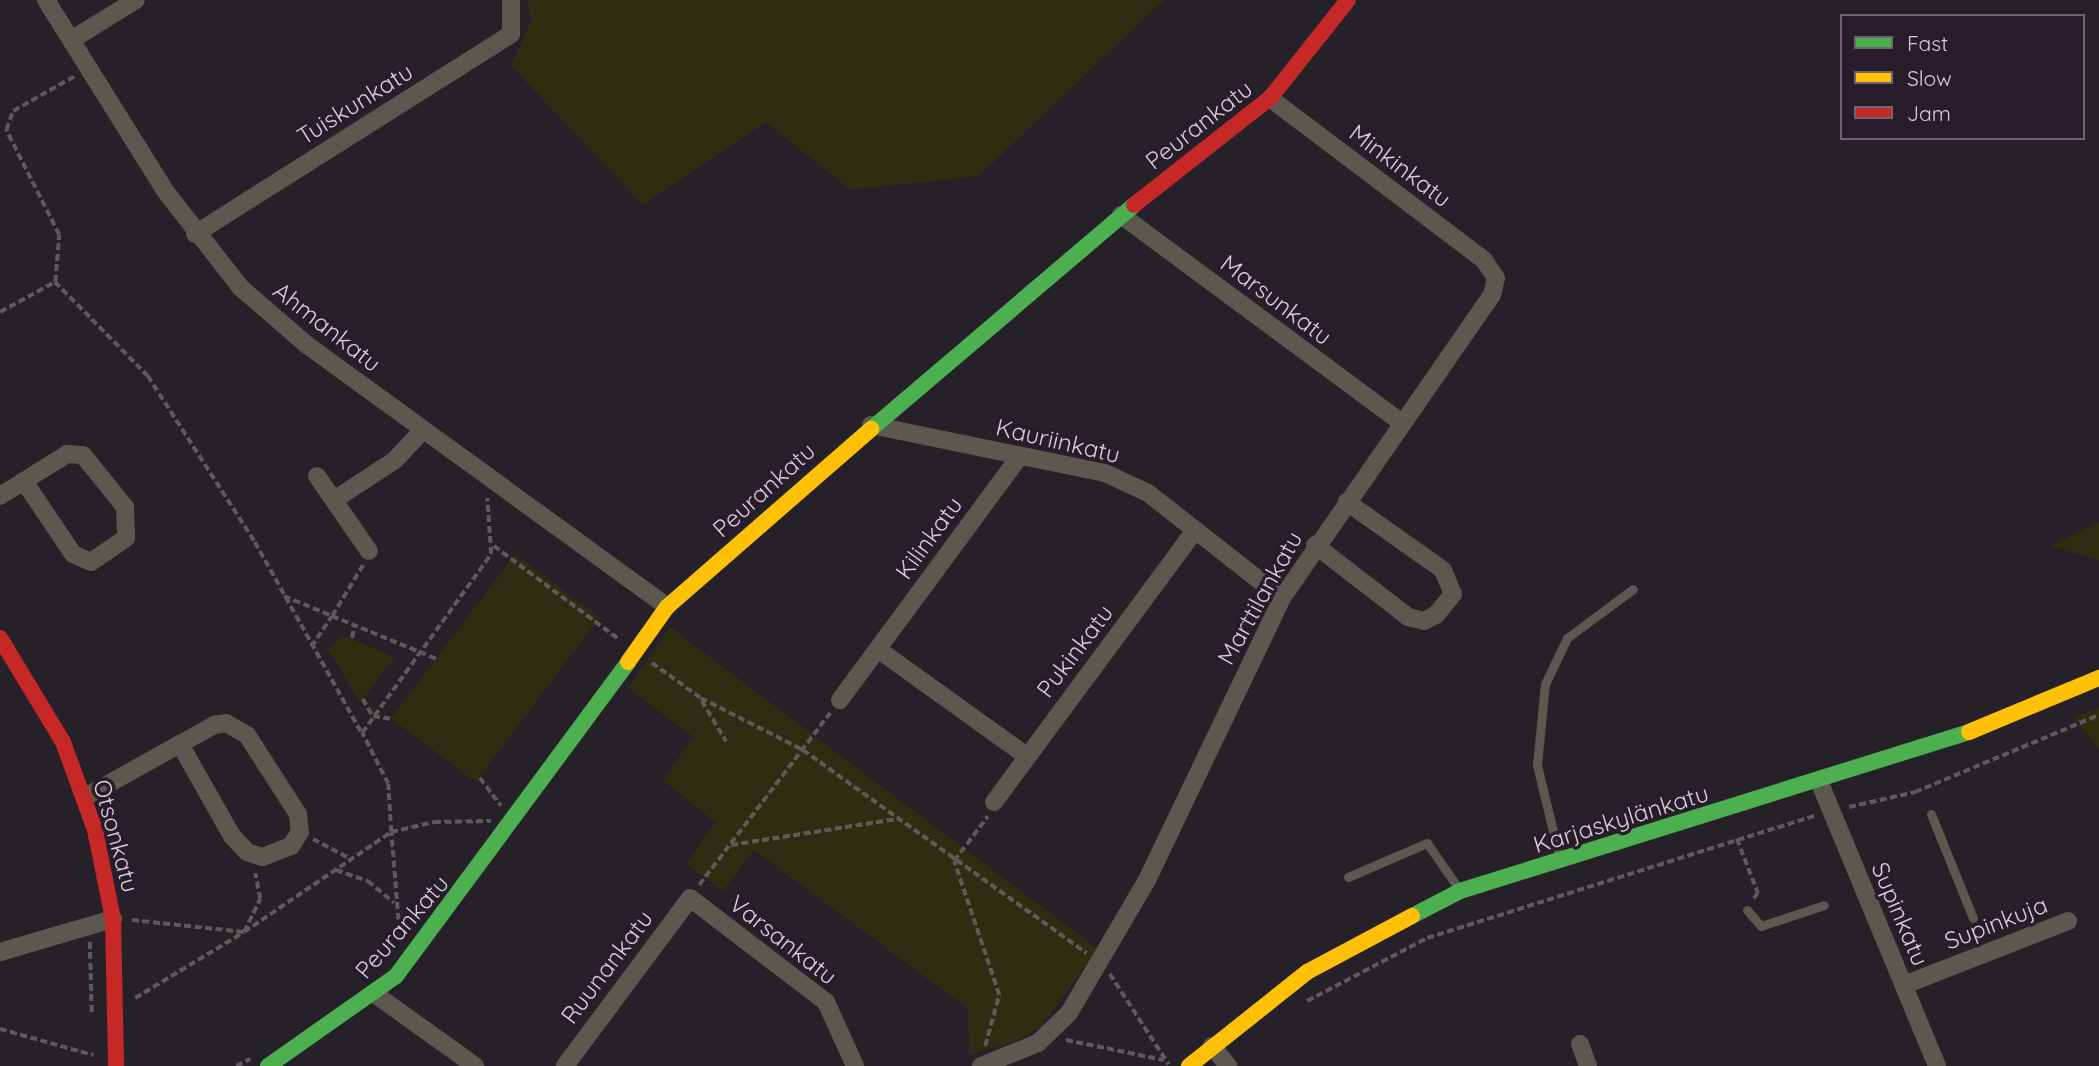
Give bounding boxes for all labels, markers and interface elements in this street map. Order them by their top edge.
legend [1840,14,2085,140]
text: Fast [1907,30,1948,56]
street label: Tuiskunkatu [292,57,418,151]
text: Slow [1907,65,1952,91]
street label: Peurankatu [1140,74,1258,176]
text: Jam [1907,100,1951,126]
street label: Minkinkatu [1344,118,1456,214]
street label: Marsunkatu [1215,249,1337,351]
street label: Ahmankatu [267,276,387,378]
street label: Kauriinkatu [993,413,1123,469]
street label: Peurankatu [707,437,821,543]
street label: Kilinkatu [889,491,969,585]
street label: Marttilankatu [1212,526,1308,670]
street label: Pukinkatu [1031,599,1119,703]
street label: Otsonkatu [87,776,145,896]
street label: Karjaskylänkatu [1530,779,1712,859]
street label: Supinkatu [1865,858,1935,970]
street label: Peurankatu [349,869,455,985]
street label: Varsankatu [724,889,842,991]
street label: Supinkuja [1940,890,2052,956]
street label: Ruunankatu [555,905,659,1029]

